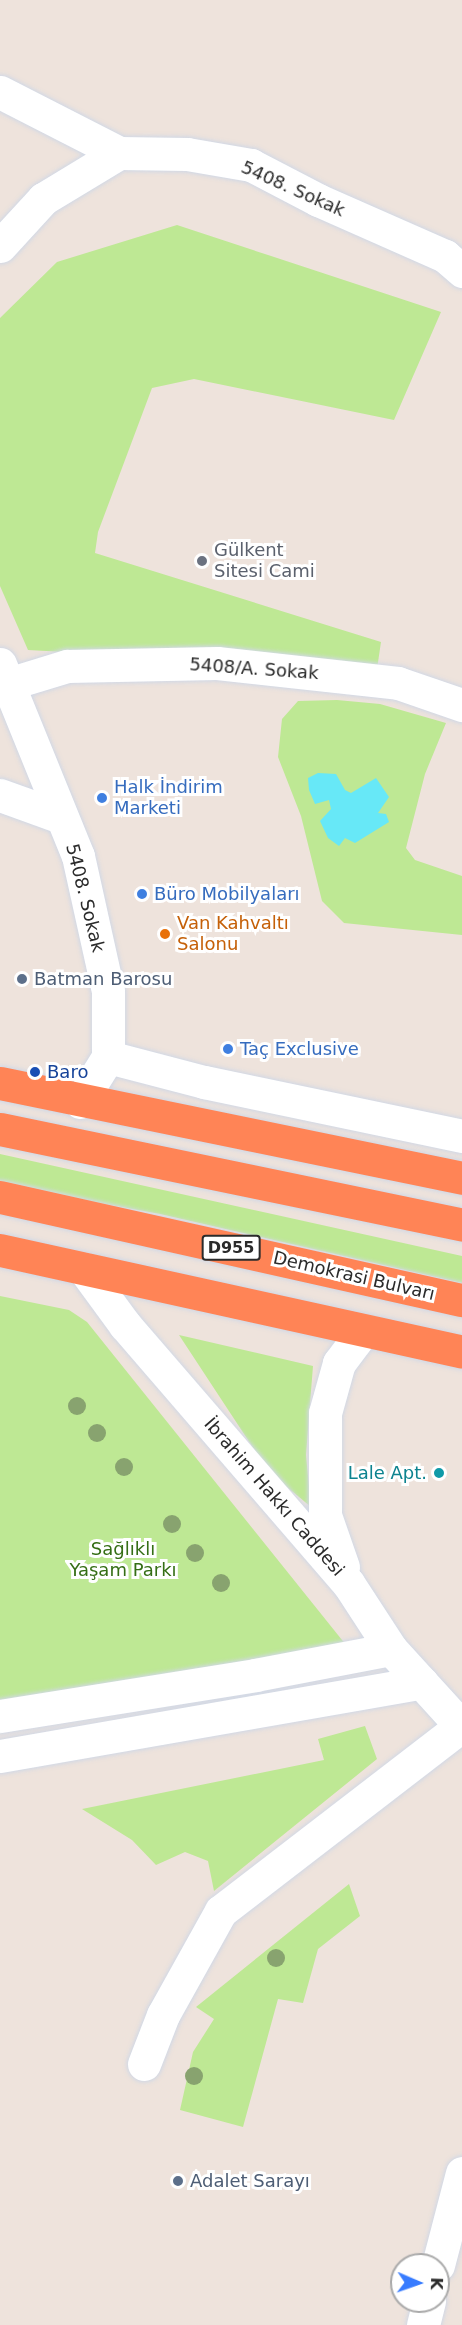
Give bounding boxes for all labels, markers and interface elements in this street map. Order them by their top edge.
street label: 5408. Sokak [238,157,348,221]
place label: Gülkent Sitesi Cami [214,540,315,582]
marker: Gülkent Sitesi Cami [195,554,209,568]
street label: 5408/A. Sokak [189,654,319,684]
place label: Halk İndirim Marketi [114,777,223,820]
marker: Halk İndirim Marketi [95,791,109,805]
street label: 5408. Sokak [61,841,109,955]
place label: Büro Mobilyaları [154,883,300,905]
marker: Büro Mobilyaları [135,887,149,901]
place label: Van Kahvaltı Salonu [177,913,289,956]
marker: Van Kahvaltı Salonu [158,927,172,941]
place label: Batman Barosu [34,968,172,990]
marker: Batman Barosu [15,972,29,986]
place label: Taç Exclusive [240,1038,359,1060]
marker: Taç Exclusive [221,1042,235,1056]
place label: Baro [47,1061,88,1083]
marker: Baro [28,1065,42,1079]
road number: D955 [201,1235,261,1261]
street label: Demokrasi Bulvarı [271,1247,437,1305]
street label: İbrahim Hakkı Caddesi [199,1413,349,1581]
place label: Lale Apt. [348,1462,427,1484]
marker: Lale Apt. [432,1466,446,1480]
park label: Sağlıklı Yaşam Parkı [69,1539,177,1582]
place label: Adalet Sarayı [190,2170,310,2192]
marker: Adalet Sarayı [171,2174,185,2188]
north arrow [390,2253,450,2313]
text: K [427,2277,446,2290]

